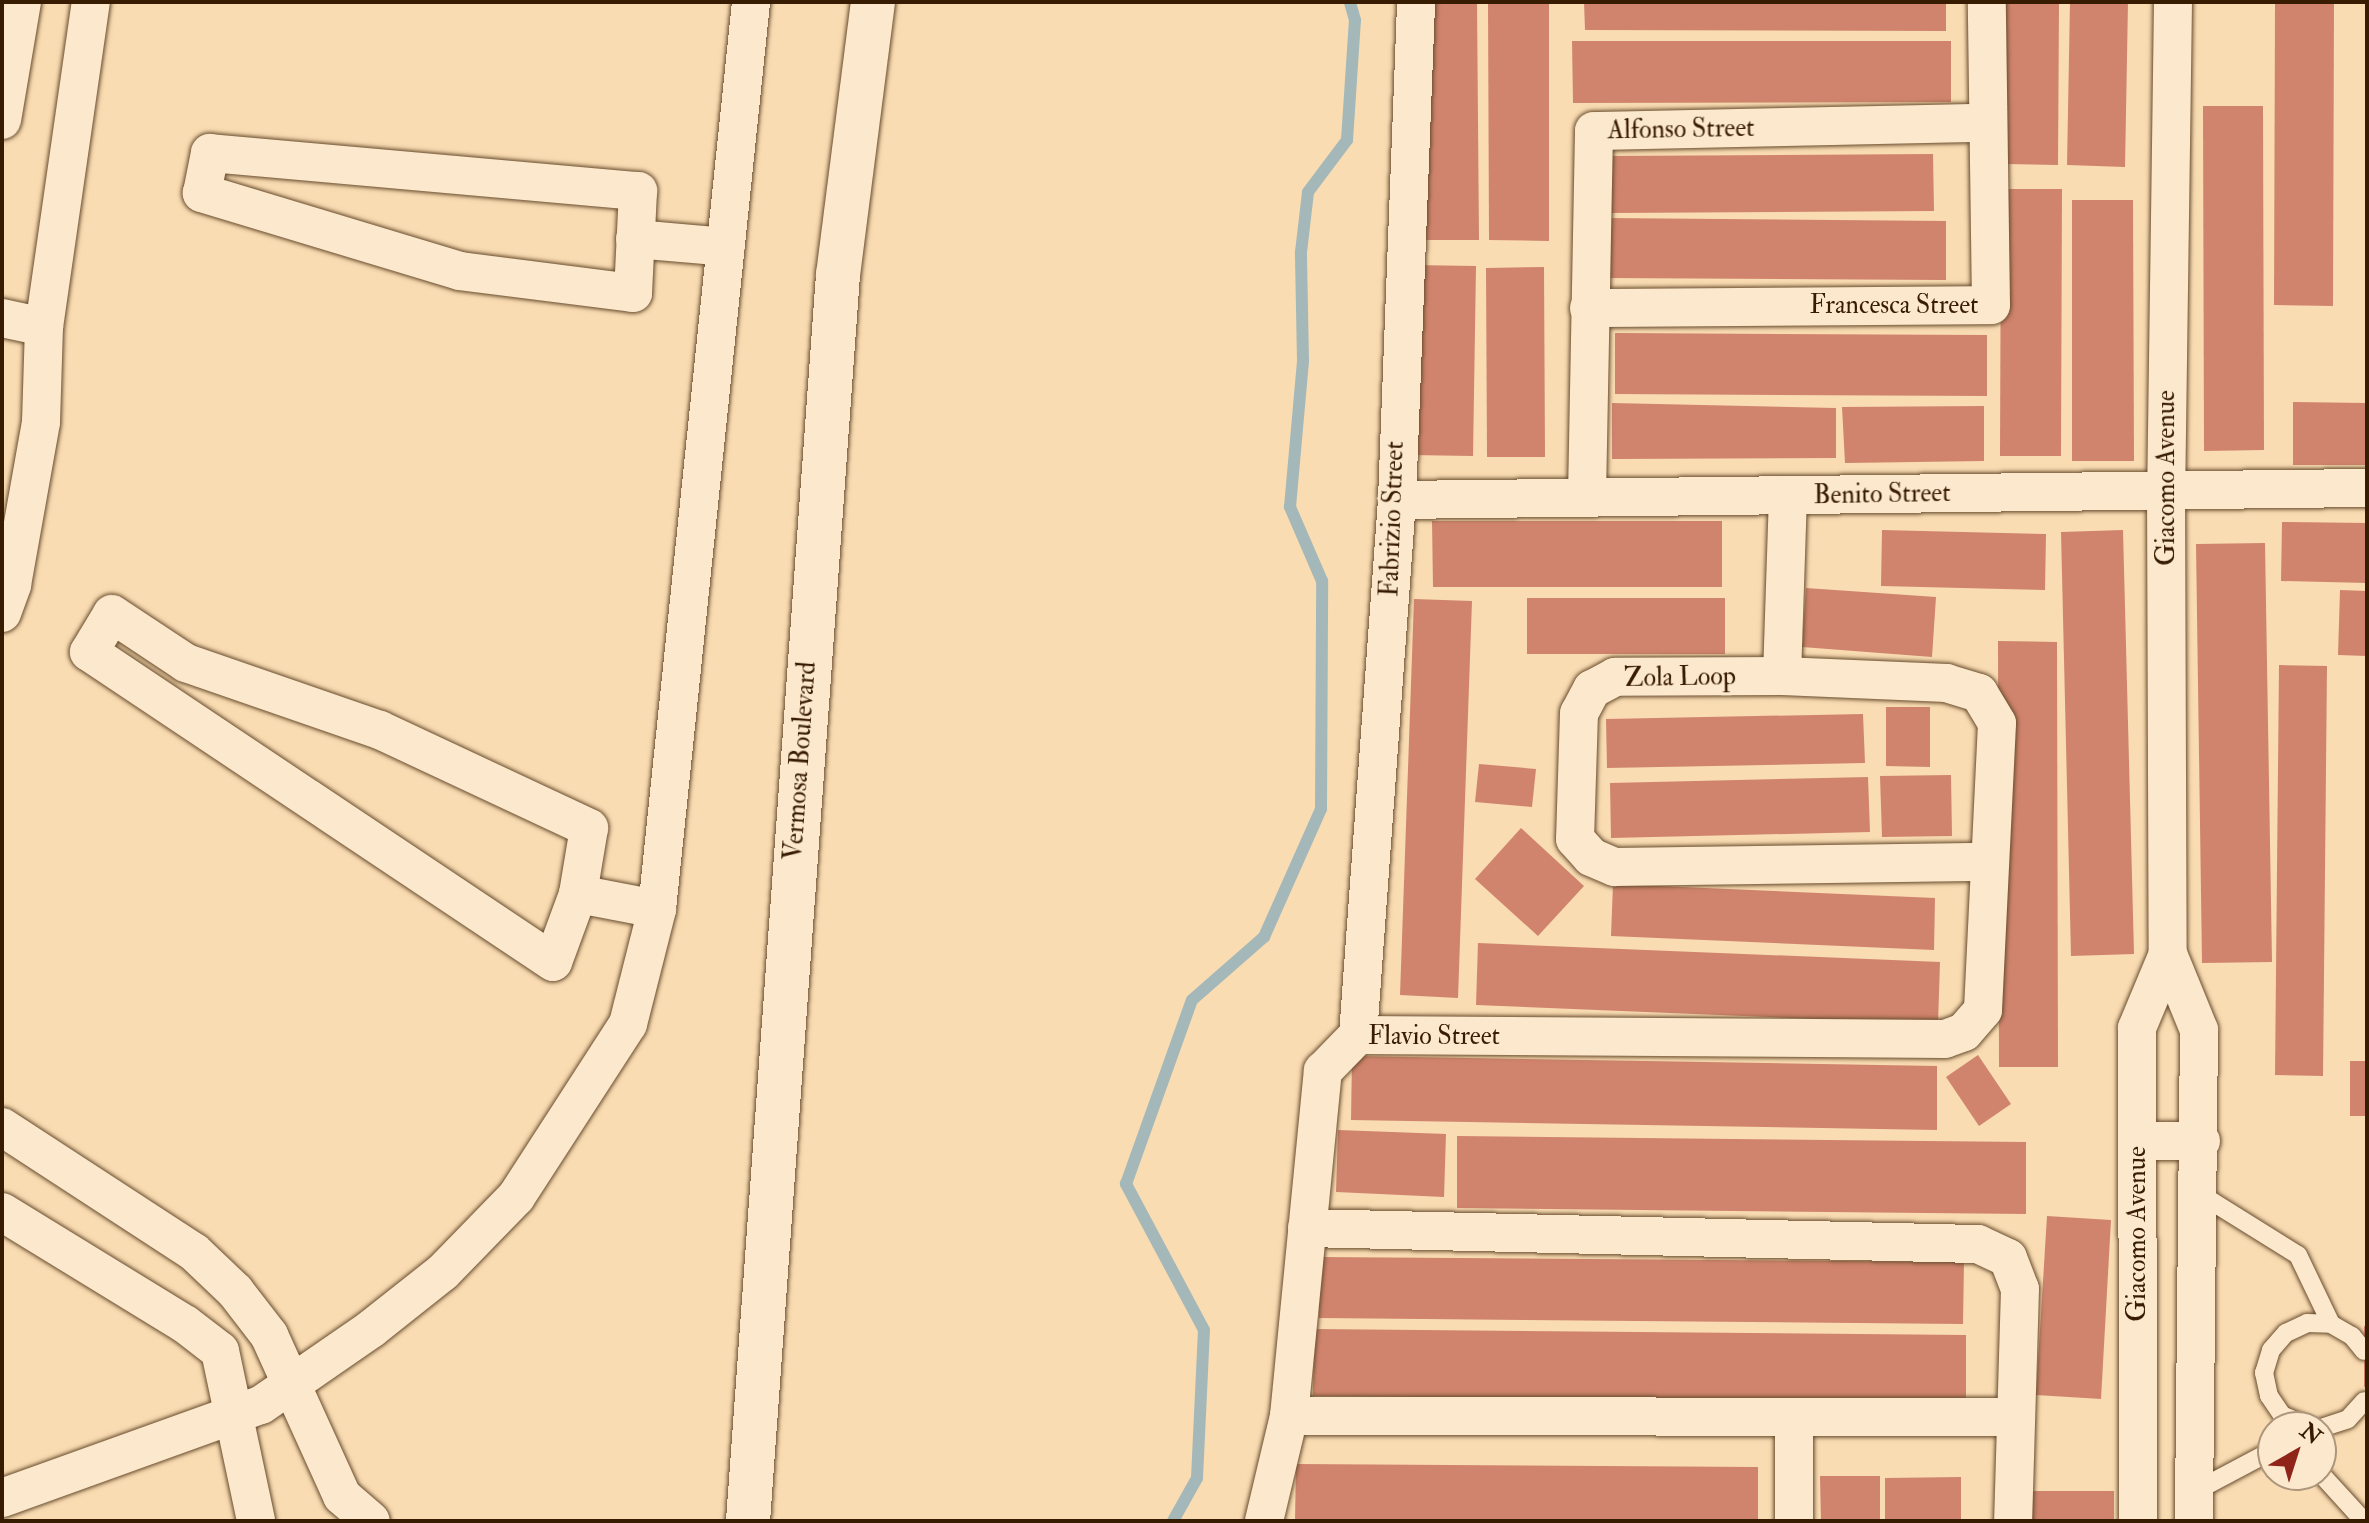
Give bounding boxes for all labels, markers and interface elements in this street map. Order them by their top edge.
street label: Alfonso Street [1607,113,1755,147]
street label: Francesca Street [1810,290,1978,322]
street label: Giacomo Avenue [2151,390,2183,566]
street label: Fabrizio Street [1375,441,1411,597]
street label: Benito Street [1813,478,1951,512]
street label: Vermosa Boulevard [778,661,824,861]
street label: Zola Loop [1624,661,1736,695]
street label: Flavio Street [1368,1021,1500,1053]
street label: Giacomo Avenue [2122,1146,2154,1322]
north arrow [2257,1411,2337,1491]
text: N [2294,1417,2327,1451]

